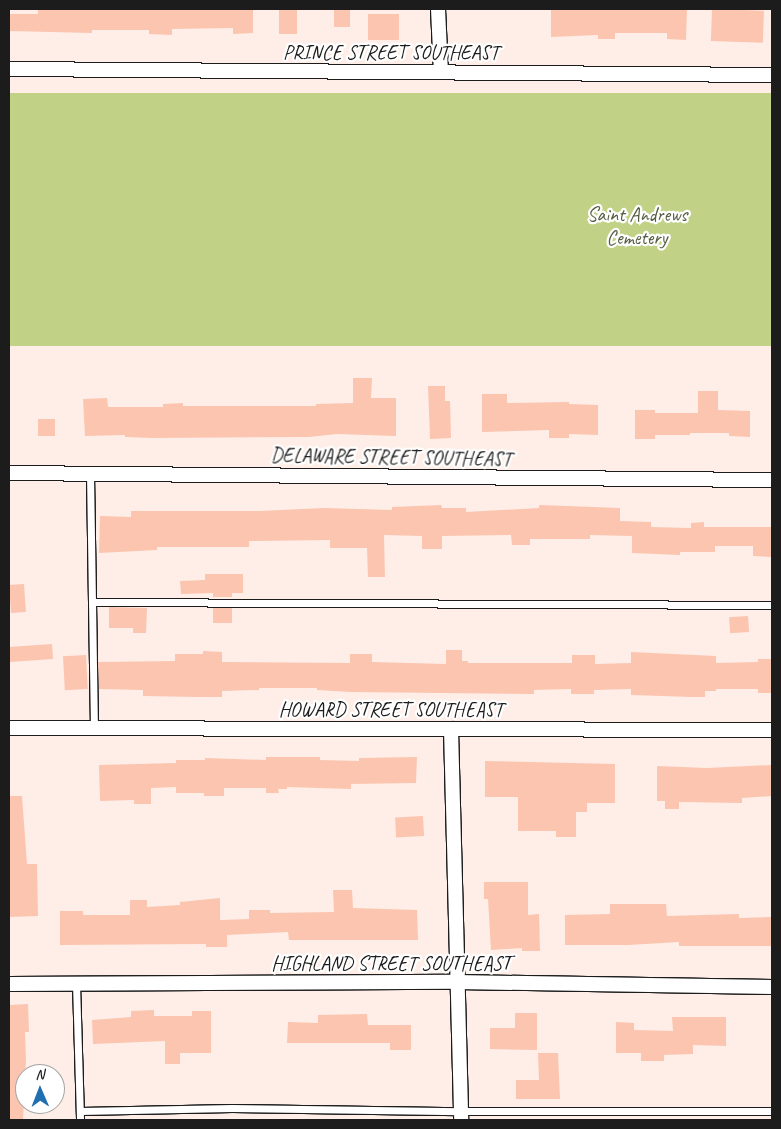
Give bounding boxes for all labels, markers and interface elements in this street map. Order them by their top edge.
street label: PRINCE STREET SOUTHEAST [283,40,499,64]
park label: Saint Andrews Cemetery [587,202,687,249]
street label: DELAWARE STREET SOUTHEAST [270,443,512,471]
street label: HOWARD STREET SOUTHEAST [279,697,503,721]
street label: HIGHLAND STREET SOUTHEAST [271,951,511,975]
north arrow [15,1064,65,1114]
text: N [35,1066,44,1083]

